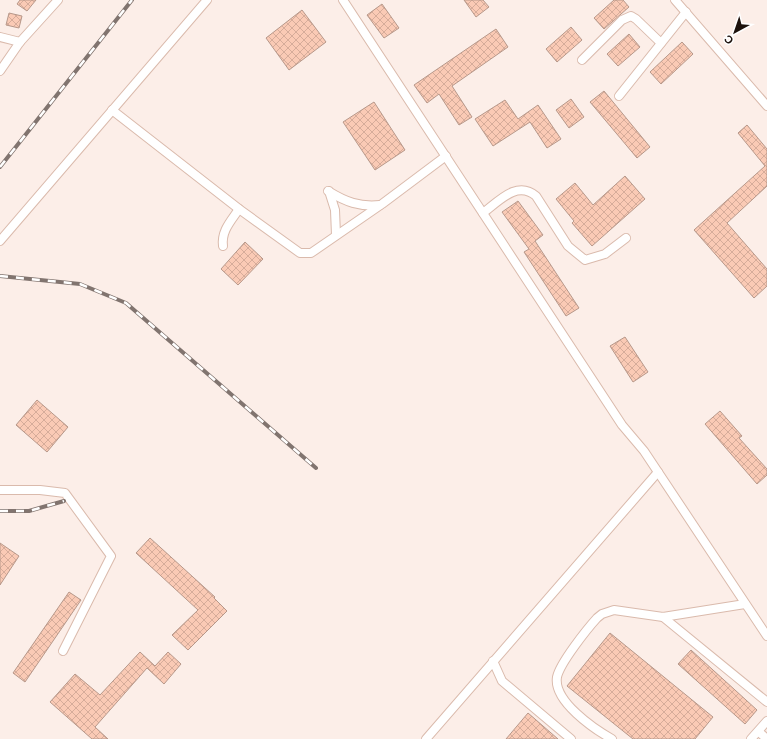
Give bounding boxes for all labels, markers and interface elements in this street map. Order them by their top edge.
north arrow [715,12,755,52]
text: С [722,32,735,47]

